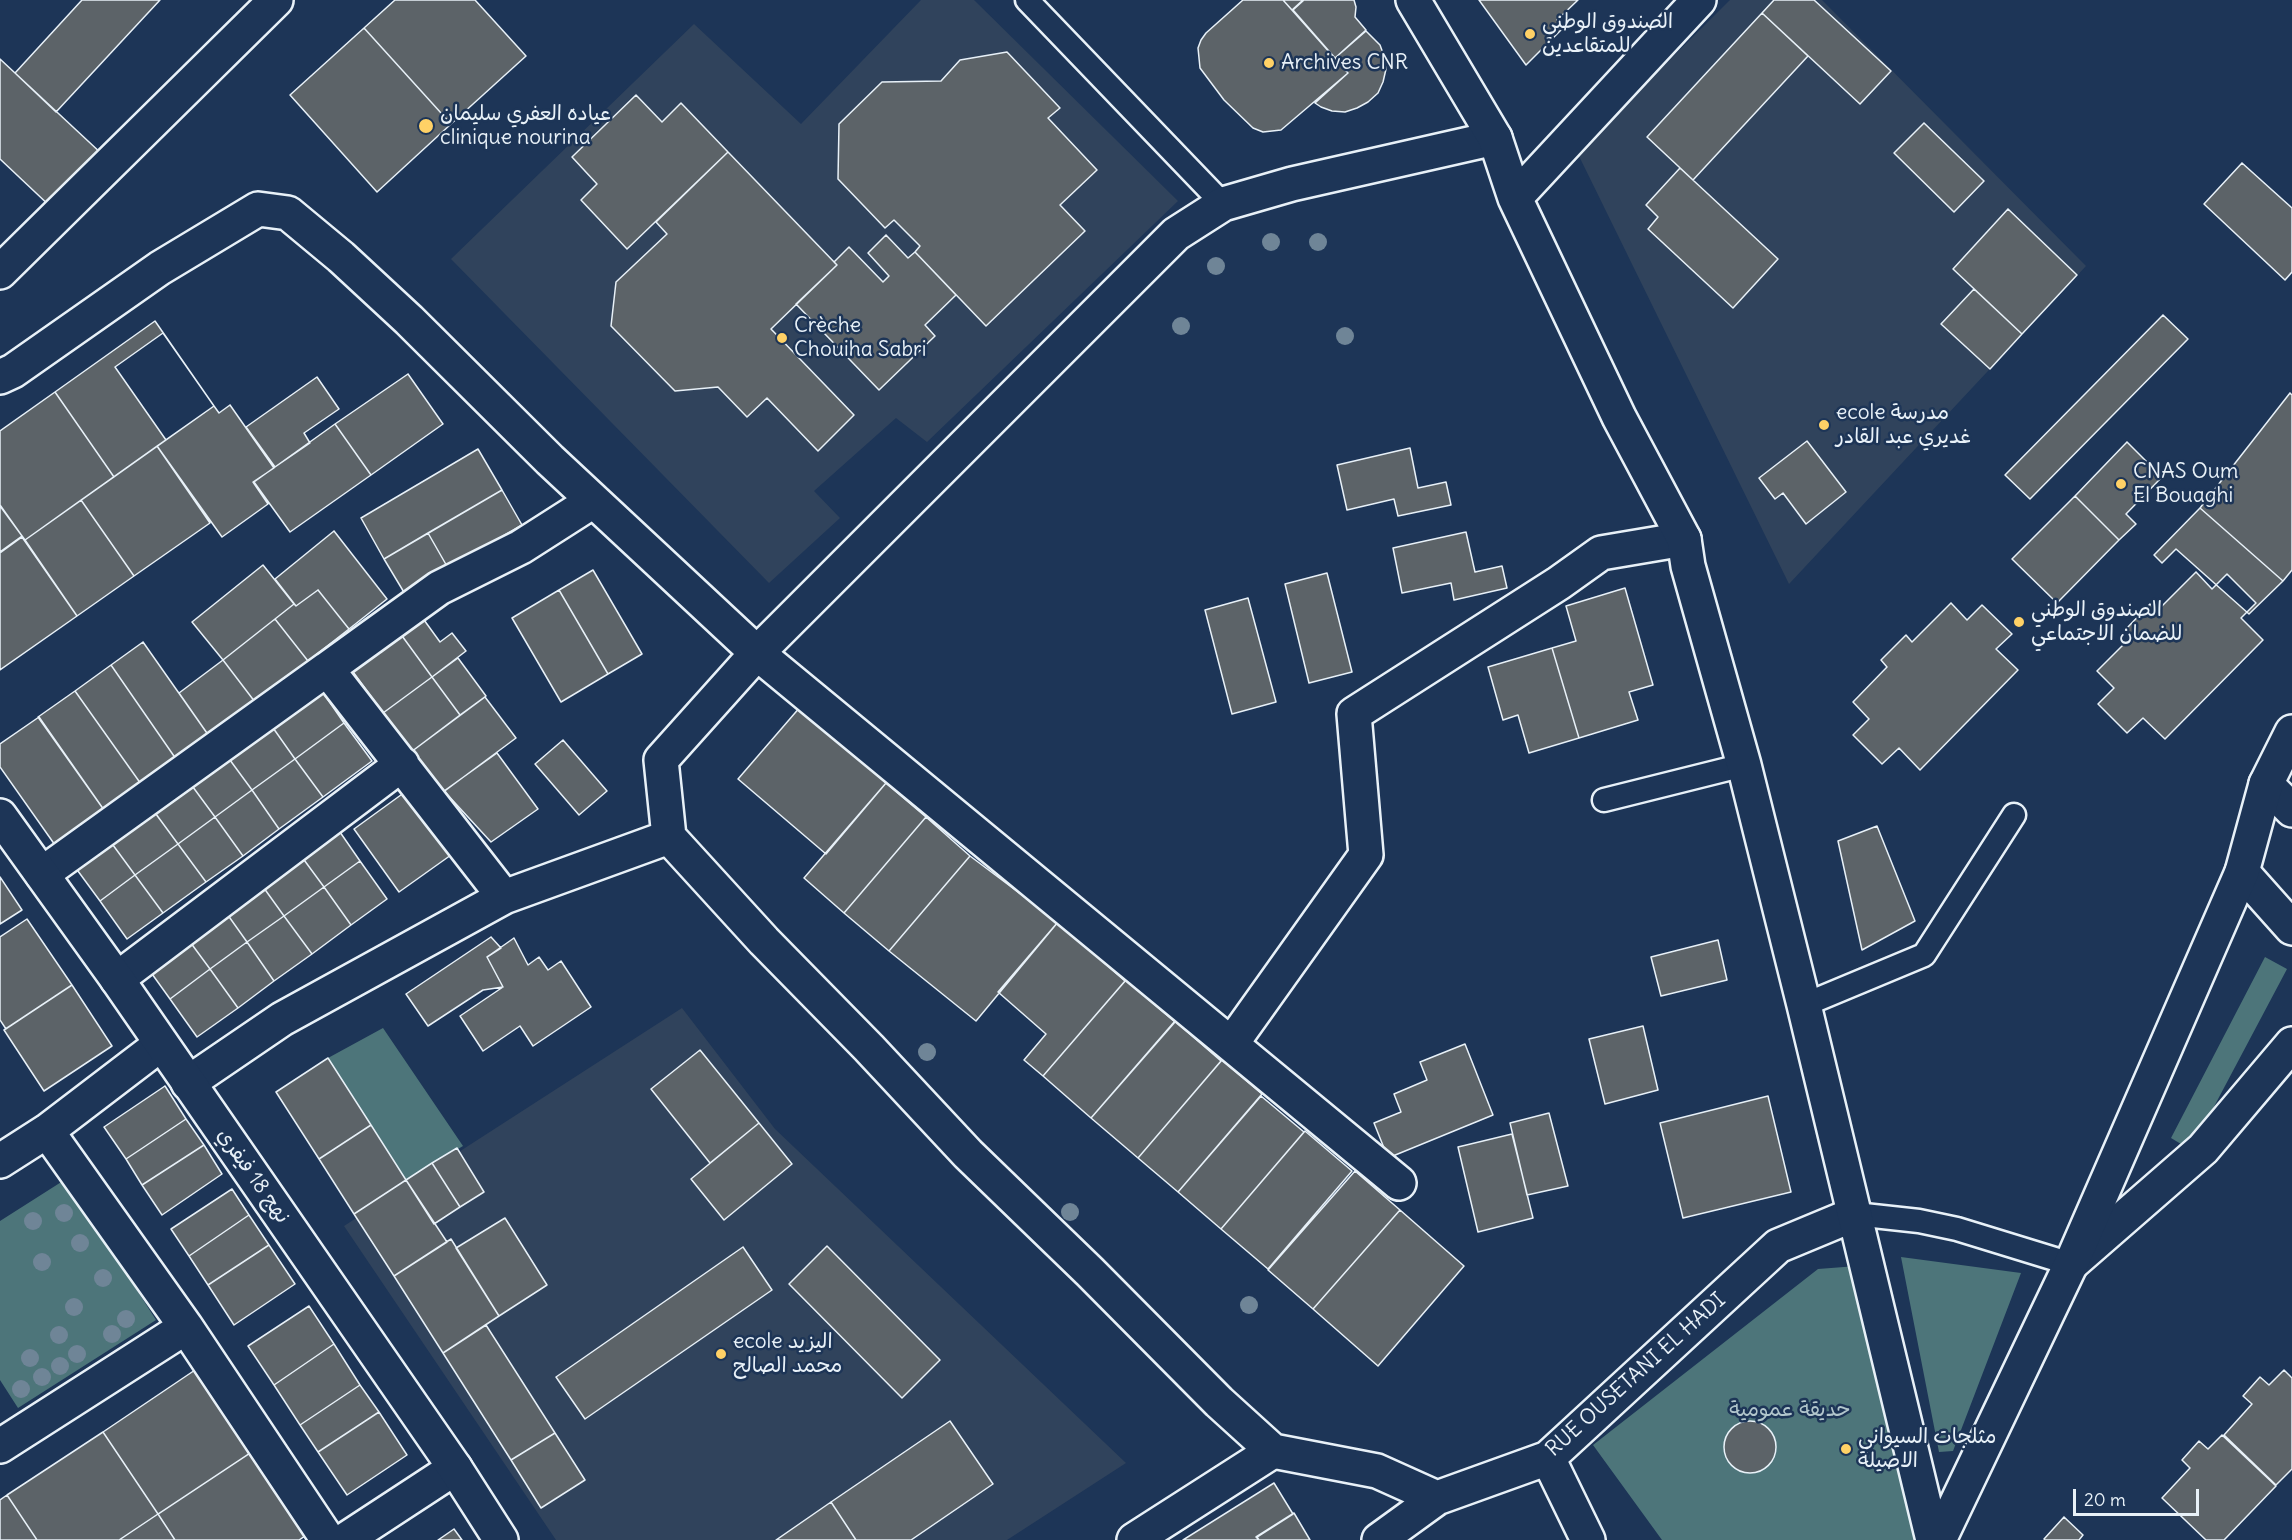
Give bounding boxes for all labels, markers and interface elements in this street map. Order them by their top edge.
place label: الصندوق الوطني للمتقاعدين [1542,9,1673,59]
marker: الصندوق الوطني للمتقاعدين [1523,27,1537,41]
place label: Archives CNR [1281,50,1408,76]
marker: Archives CNR [1262,56,1276,70]
place label: عياده العفري سليمان clinique nourina [440,101,611,151]
marker: عياده العفري سليمان clinique nourina [417,117,435,135]
place label: Crèche Chouiha Sabri [794,313,926,363]
marker: Crèche Chouiha Sabri [775,331,789,345]
place label: ecole مدرسة غديري عبد القادر [1836,400,1971,450]
marker: ecole مدرسة غديري عبد القادر [1817,418,1831,432]
place label: CNAS Oum El Bouaghi [2133,459,2238,509]
marker: CNAS Oum El Bouaghi [2114,477,2128,491]
place label: الصندوق الوطني للضمان الاجتماعي [2031,597,2182,647]
marker: الصندوق الوطني للضمان الاجتماعي [2012,615,2026,629]
street label: نهج 18 فيفري [211,1124,295,1228]
street label: RUE OUSETANI EL HADI [1541,1288,1731,1462]
place label: ecole اليزيد محمد الصالح [733,1329,842,1379]
marker: ecole اليزيد محمد الصالح [714,1347,728,1361]
park label: حديقة عمومية [1729,1397,1851,1423]
place label: مثلجات السيواني الاصيلة [1858,1424,1997,1474]
marker: مثلجات السيواني الاصيلة [1839,1442,1853,1456]
scale bar [2076,1477,2202,1515]
text: 20 m [2084,1488,2126,1511]

